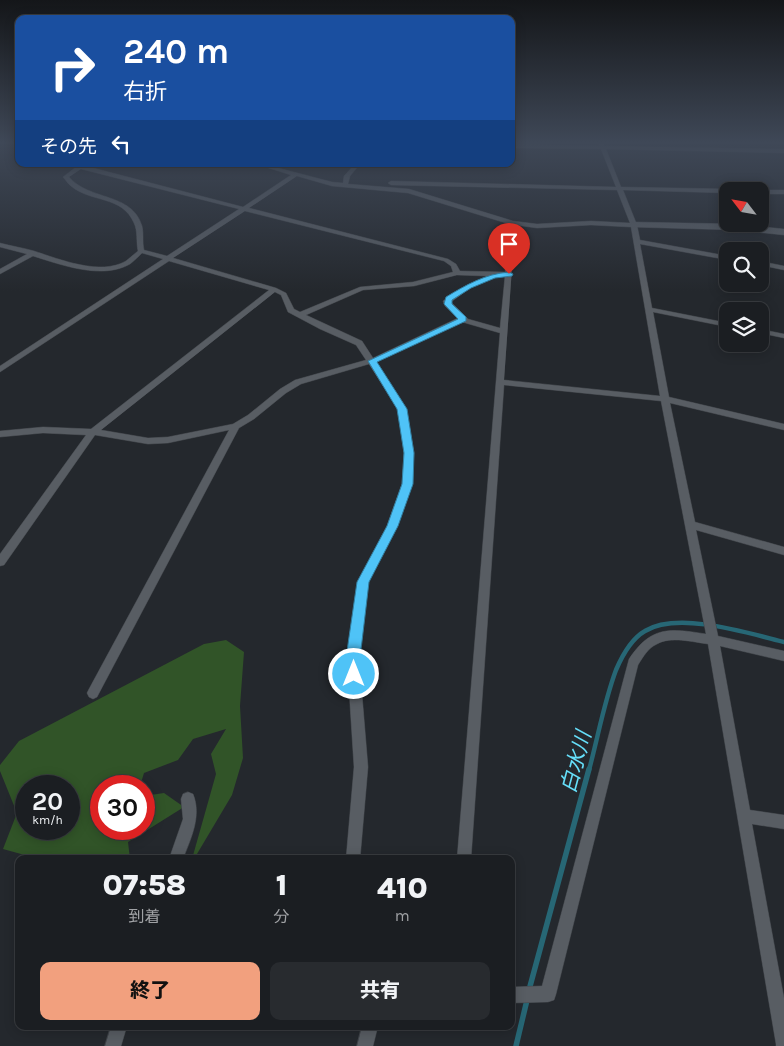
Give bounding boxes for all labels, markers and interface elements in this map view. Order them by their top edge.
text: 240 m [123,31,229,72]
icon: right [40,35,105,100]
text: 右折 [123,79,167,105]
icon: left [107,130,135,158]
text: その先 [40,136,97,158]
north arrow [719,182,769,232]
map controls [719,182,769,352]
pin [488,223,530,274]
icon: arrive [495,230,523,258]
button: search [719,242,769,292]
button: layers [719,302,769,352]
position arrow [327,647,379,699]
water label: 白水川 [556,727,596,796]
speed limit sign: 30 [90,775,155,840]
text: 20 [32,787,63,816]
text: km/h [32,813,63,827]
text: 07:58 [102,867,186,903]
text: 1 [276,867,287,903]
text: 410 [377,870,428,906]
text: m [395,906,410,925]
text: 到着 [128,907,160,926]
text: 分 [274,907,290,926]
button: 終了 [40,962,260,1020]
button: 共有 [270,962,490,1020]

